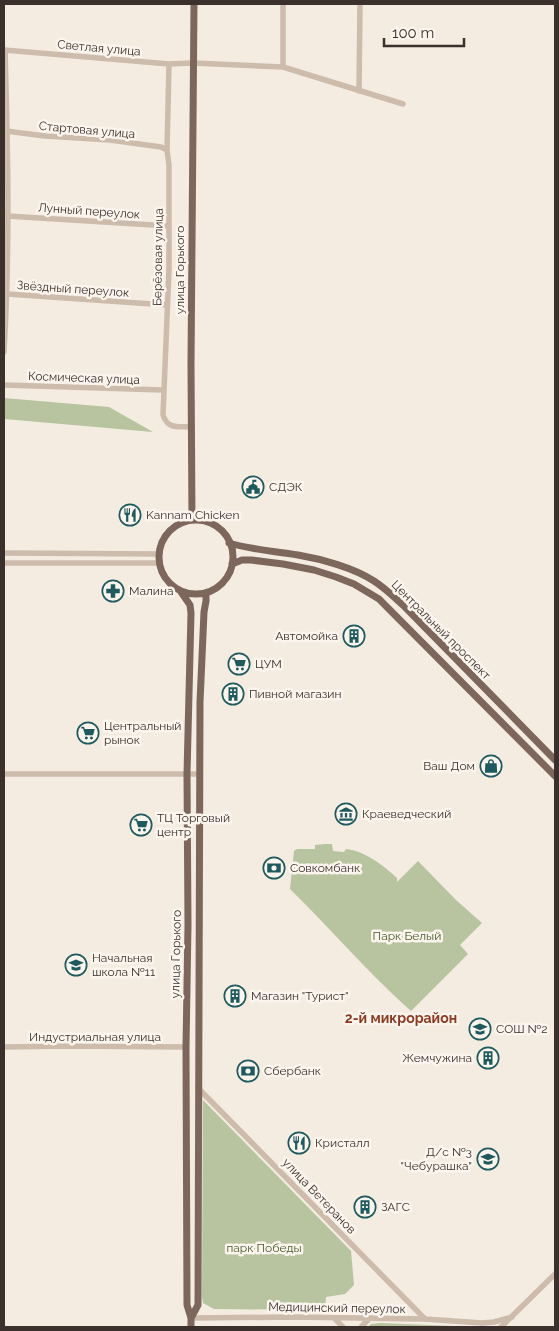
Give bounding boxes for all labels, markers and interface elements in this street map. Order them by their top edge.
scale bar [384,15,464,47]
text: 100 m [392,24,434,42]
street label: Светлая улица [57,37,141,59]
street label: Стартовая улица [38,119,136,141]
street label: Лунный переулок [37,200,141,222]
street label: Берёзовая улица [150,208,166,306]
street label: улица Горького [173,226,187,314]
street label: Звёздный переулок [16,278,130,300]
street label: Космическая улица [28,369,140,387]
public building icon: СДЭК [241,475,265,499]
place label: СДЭК [269,480,303,494]
restaurant icon: Kannam Chicken [118,503,142,527]
place label: Kannam Chicken [146,508,239,522]
street label: Центральный проспект [389,578,494,683]
pharmacy icon: Малина [101,579,125,603]
place label: Малина [129,584,174,598]
building icon: Автомойка [342,624,366,648]
place label: Автомойка [275,629,338,643]
supermarket icon: ЦУМ [227,652,251,676]
place label: ЦУМ [255,657,282,671]
building icon: Пивной магазин [221,682,245,706]
place label: Пивной магазин [249,687,341,701]
place label: Центральный рынок [104,719,181,747]
supermarket icon: Центральный рынок [76,721,100,745]
shop icon: Ваш Дом [479,754,503,778]
place label: Ваш Дом [423,759,475,773]
museum icon: Краеведческий [334,802,358,826]
place label: Краеведческий [362,807,451,821]
place label: ТЦ Торговый центр [157,811,230,839]
supermarket icon: ТЦ Торговый центр [129,813,153,837]
bank icon: Совкомбанк [262,856,286,880]
place label: Совкомбанк [290,861,360,875]
street label: улица Горького [168,910,184,998]
park label: Парк Белый [373,929,441,943]
place label: Начальная школа №11 [92,951,155,979]
school or university icon: Начальная школа №11 [64,953,88,977]
building icon: Магазин "Турист" [223,984,247,1008]
place label: Магазин "Турист" [251,989,349,1003]
district label: 2-й микрорайон [345,1010,457,1026]
school or university icon: СОШ №2 [468,1017,492,1041]
place label: СОШ №2 [496,1022,548,1036]
street label: Индустриальная улица [29,1030,161,1044]
building icon: Жемчужина [476,1046,500,1070]
place label: Жемчужина [402,1051,472,1065]
bank icon: Сбербанк [236,1059,260,1083]
place label: Сбербанк [264,1064,321,1078]
restaurant icon: Кристалл [287,1131,311,1155]
place label: Кристалл [315,1136,370,1150]
place label: Д/c №3 "Чебурашка" [401,1145,472,1173]
school or university icon: Д/c №3 "Чебурашка" [476,1147,500,1171]
street label: улица Ветеранов [279,1155,359,1237]
building icon: ЗАГС [353,1195,377,1219]
place label: ЗАГС [381,1200,410,1214]
park label: парк Победы [226,1241,302,1255]
street label: Медицинский переулок [268,1300,406,1316]

